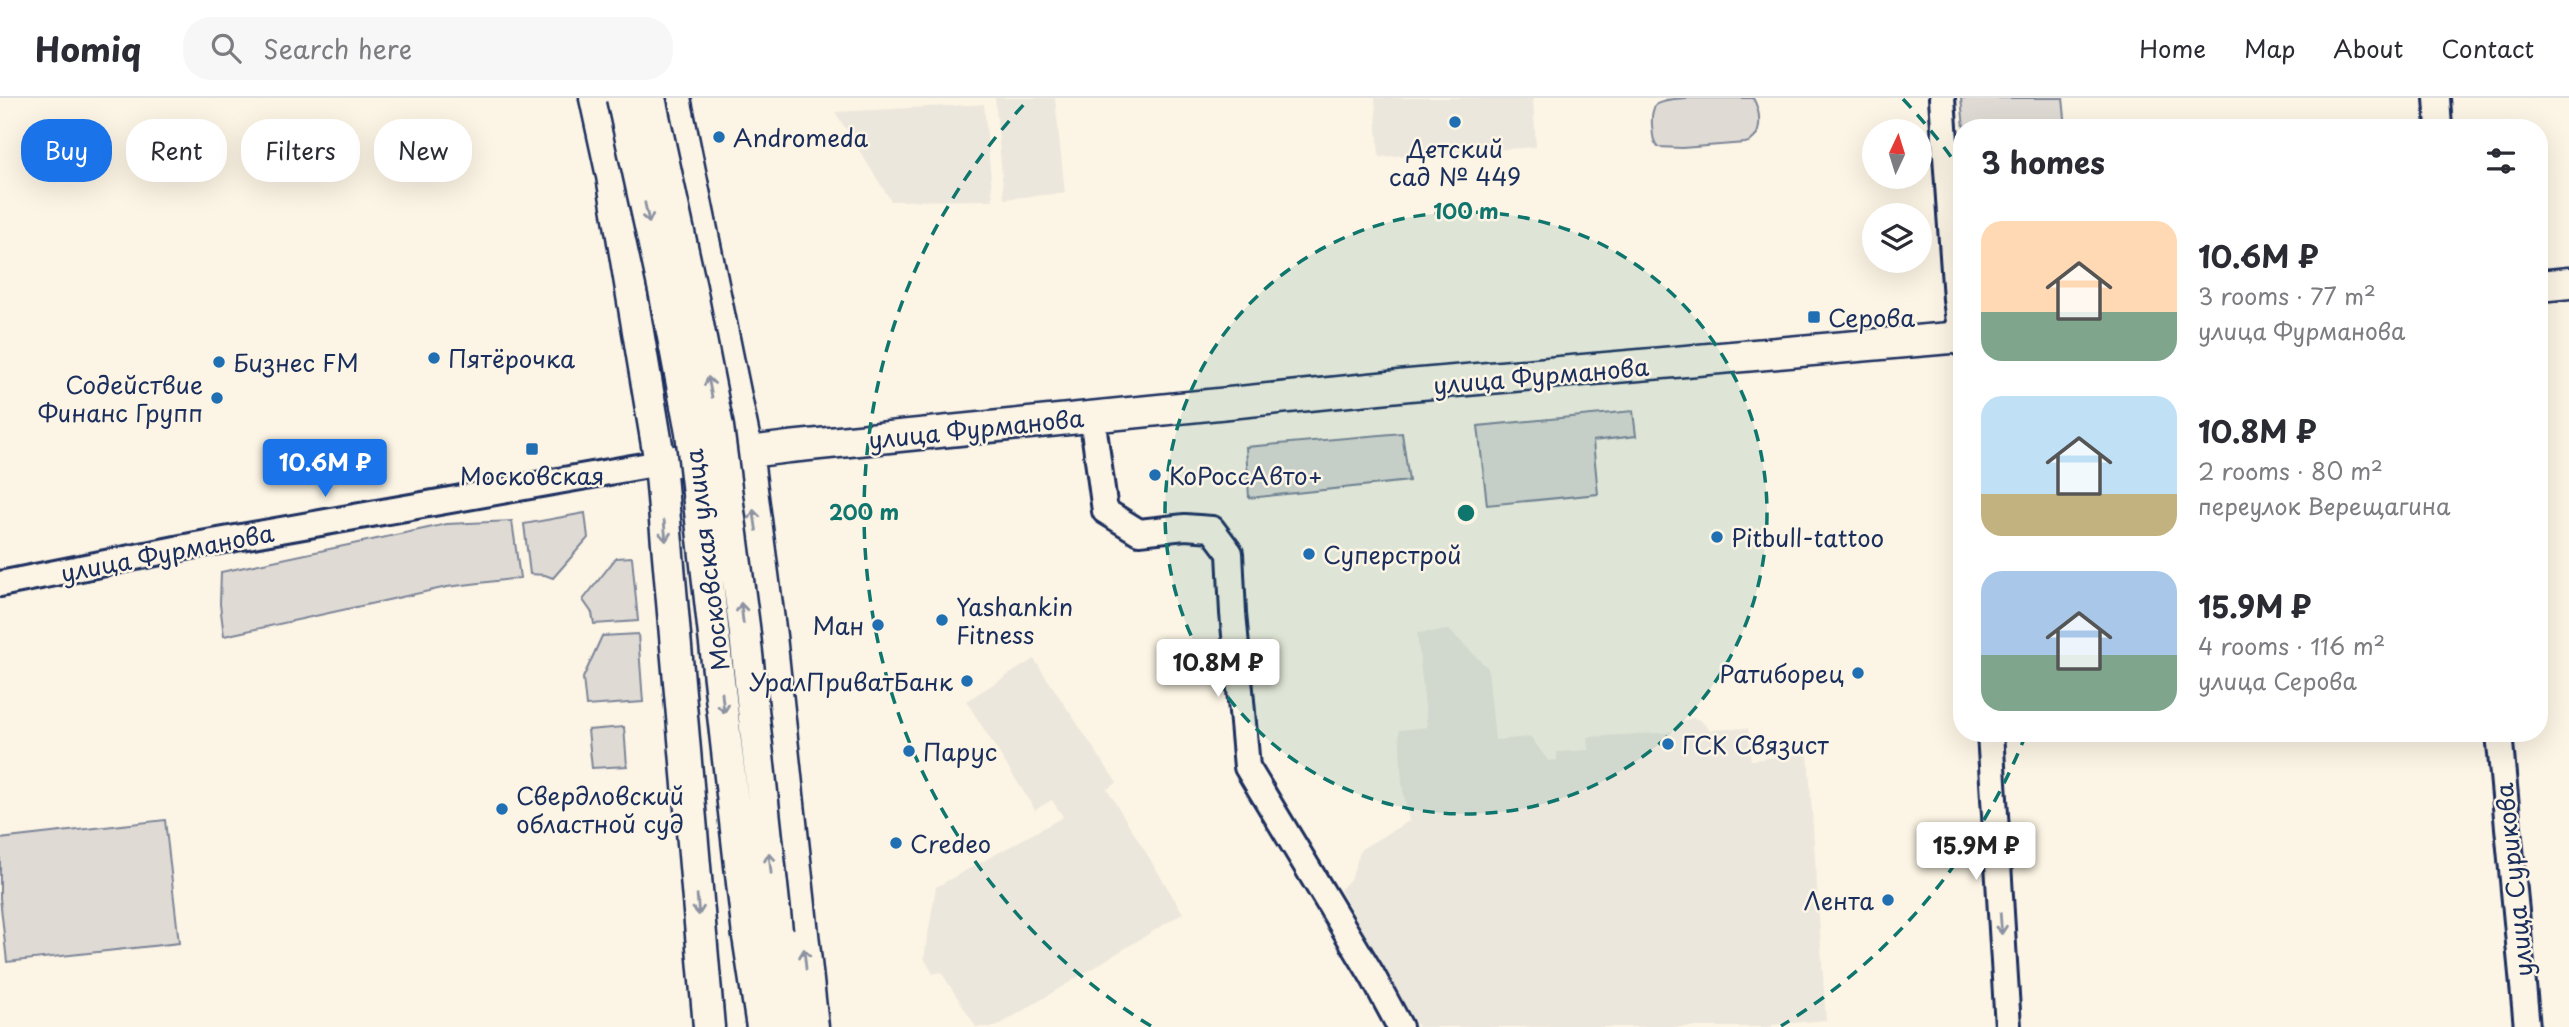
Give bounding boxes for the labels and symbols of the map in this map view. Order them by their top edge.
marker: Детский сад № 449 [1447,114,1463,130]
place label: Andromeda [733,119,869,155]
north arrow [1862,119,1932,189]
marker: Andromeda [711,129,727,145]
place label: Детский сад № 449 [1389,130,1521,194]
text: 100 m [1433,194,1499,226]
one-way arrow [641,201,655,224]
place label: Серова [1828,299,1915,335]
marker: Серова [1806,309,1822,325]
place label: Пятёрочка [448,340,575,376]
place label: Бизнес FM [233,344,359,380]
street label: улица Фурманова [1432,348,1650,402]
marker: Пятёрочка [426,350,442,366]
marker: Бизнес FM [211,354,227,370]
place label: Содействие Финанс Групп [38,366,203,430]
one-way arrow [703,376,716,399]
marker: Содействие Финанс Групп [209,390,225,406]
street label: улица Фурманова [867,399,1086,457]
pin: 10.6M ₽ [260,440,390,499]
marker: Московская [524,441,540,457]
street label: Московская улица [675,447,737,673]
place label: Московская [460,457,604,493]
place label: КоРоссАвто+ [1169,457,1323,493]
marker: КоРоссАвто+ [1147,467,1163,483]
text: 200 m [829,495,899,527]
centre of rings [1454,501,1478,525]
one-way arrow [749,509,762,532]
street label: улица Фурманова [57,514,277,590]
place label: Pitbull-tattoo [1731,519,1884,555]
one-way arrow [659,520,672,542]
marker: Pitbull-tattoo [1709,529,1725,545]
place label: Суперстрой [1323,536,1462,572]
marker: Суперстрой [1301,546,1317,562]
place label: Yashankin Fitness [956,588,1073,652]
one-way arrow [735,602,748,624]
place label: Ман [813,607,864,643]
marker: Yashankin Fitness [934,612,950,628]
marker: Ман [870,617,886,633]
pin: 10.8M ₽ [1153,640,1283,699]
place label: Ратиборец [1719,655,1844,691]
place label: УралПриватБанк [749,663,954,699]
marker: Ратиборец [1850,665,1866,681]
marker: УралПриватБанк [959,673,975,689]
one-way arrow [716,692,729,714]
place label: ГСК Связист [1682,726,1829,762]
place label: Парус [923,733,997,769]
marker: ГСК Связист [1660,736,1676,752]
marker: Парус [901,743,917,759]
place label: Свердловский областной суд [516,777,684,841]
street label: улица Сурикова [2485,781,2541,979]
marker: Свердловский областной суд [494,801,510,817]
pin: 15.9M ₽ [1911,822,2041,882]
place label: Credeo [910,825,991,861]
marker: Credeo [888,835,904,851]
one-way arrow [763,852,776,875]
place label: Лента [1804,882,1874,918]
marker: Лента [1880,892,1896,908]
one-way arrow [692,893,705,915]
one-way arrow [1995,912,2008,935]
one-way arrow [799,948,812,971]

